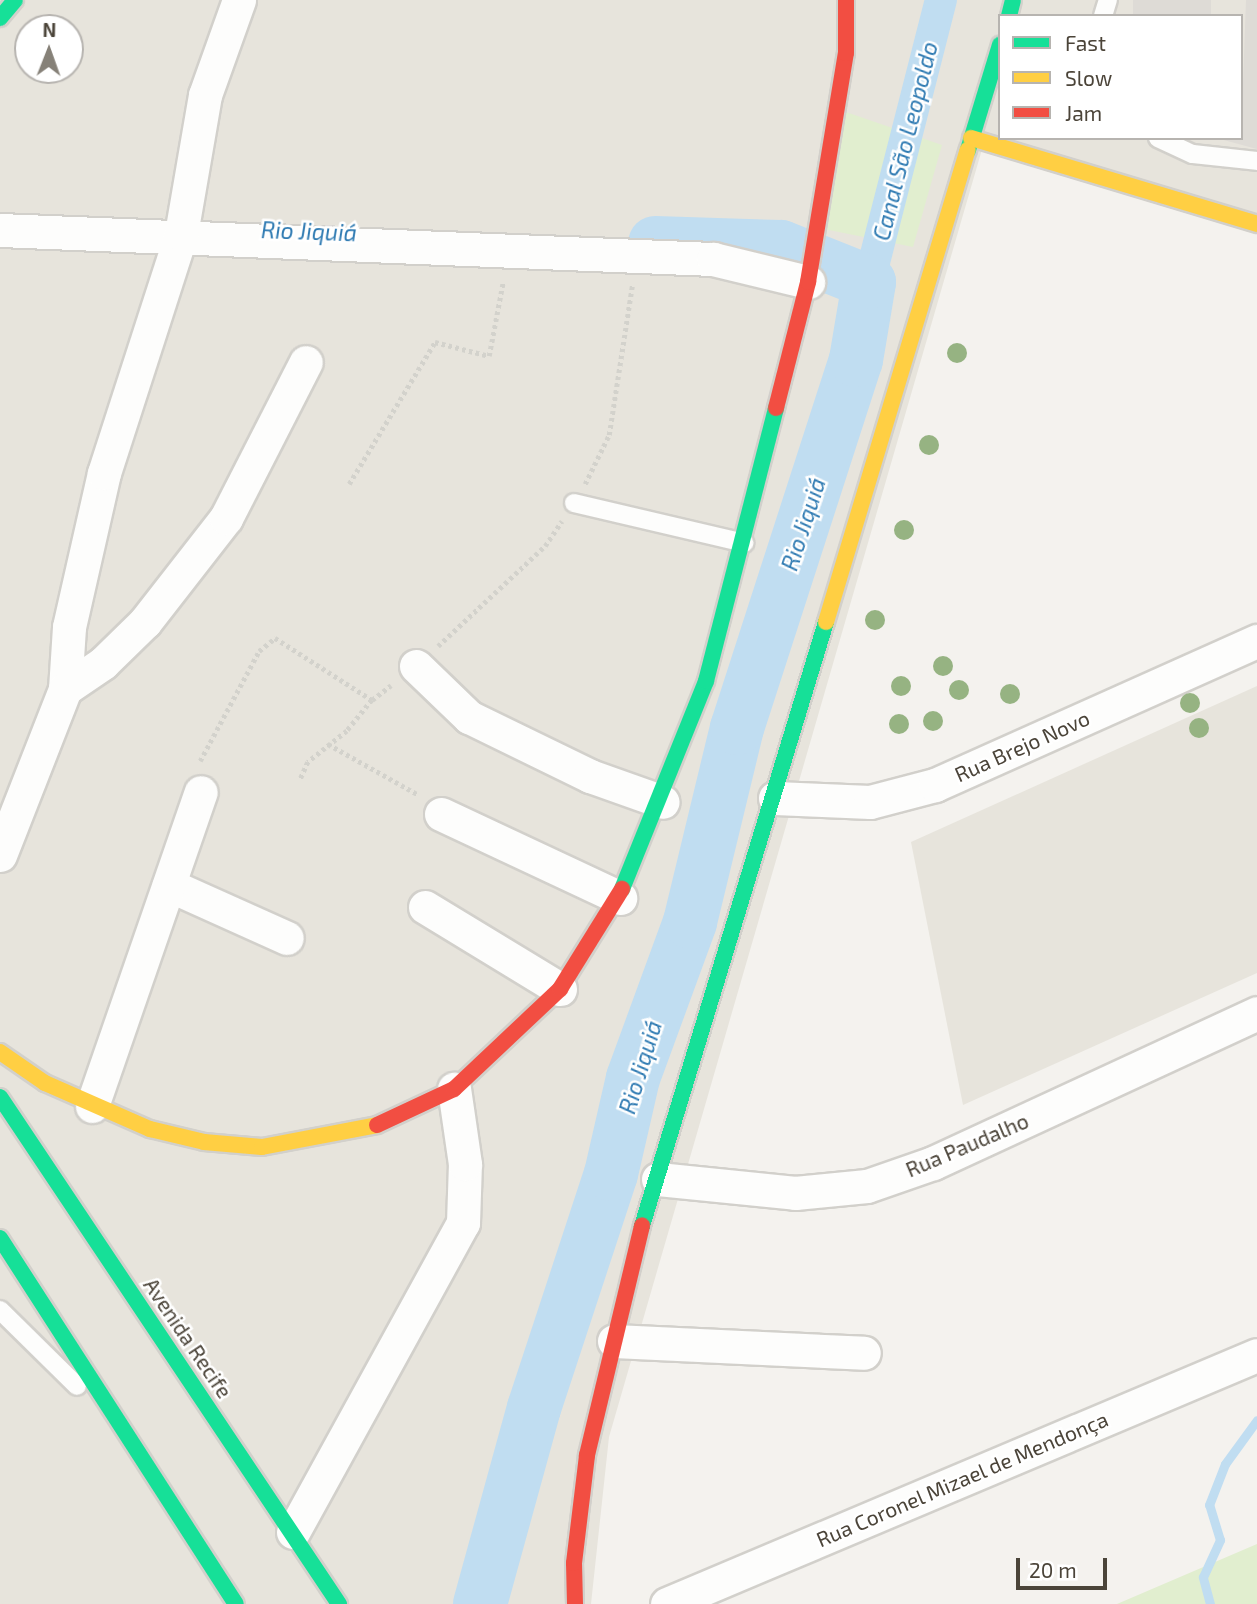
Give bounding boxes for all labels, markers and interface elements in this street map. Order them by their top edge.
north arrow [14,14,84,84]
legend [998,14,1243,140]
text: N [42,18,56,41]
text: Fast [1065,30,1106,55]
water label: Canal São Leopoldo [867,38,943,244]
text: Slow [1065,65,1112,90]
text: Jam [1065,100,1102,125]
water label: Rio Jiquiá [260,216,358,246]
water label: Rio Jiquiá [775,474,831,574]
street label: Rua Brejo Novo [951,705,1093,787]
water label: Rio Jiquiá [613,1017,667,1117]
street label: Rua Paudalho [902,1108,1032,1182]
street label: Avenida Recife [139,1273,237,1403]
street label: Rua Coronel Mizael de Mendonça [812,1406,1112,1552]
scale bar [1019,1544,1110,1588]
text: 20 m [1029,1557,1077,1582]

